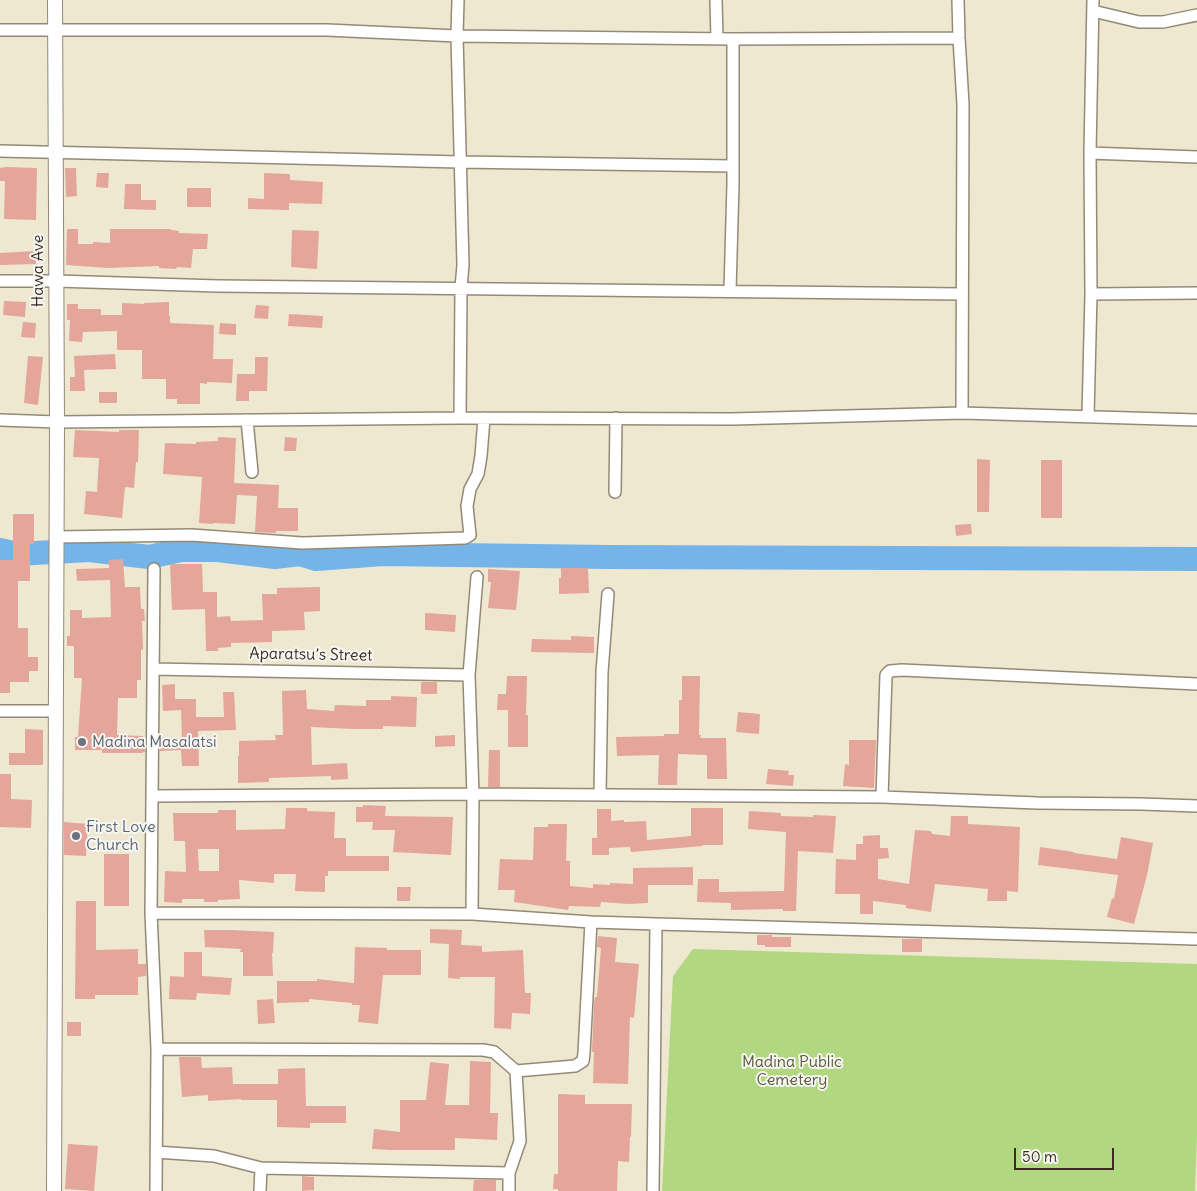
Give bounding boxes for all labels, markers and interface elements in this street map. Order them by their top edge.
street label: Hawa Ave [28,235,48,307]
street label: Aparatsu’s Street [249,644,373,666]
place label: Madina Masalatsi [92,732,217,752]
marker: Madina Masalatsi [76,736,88,748]
place label: First Love Church [86,817,156,855]
marker: First Love Church [70,830,82,842]
park label: Madina Public Cemetery [742,1052,842,1090]
scale bar [1017,1138,1117,1170]
text: 50 m [1022,1147,1057,1166]

